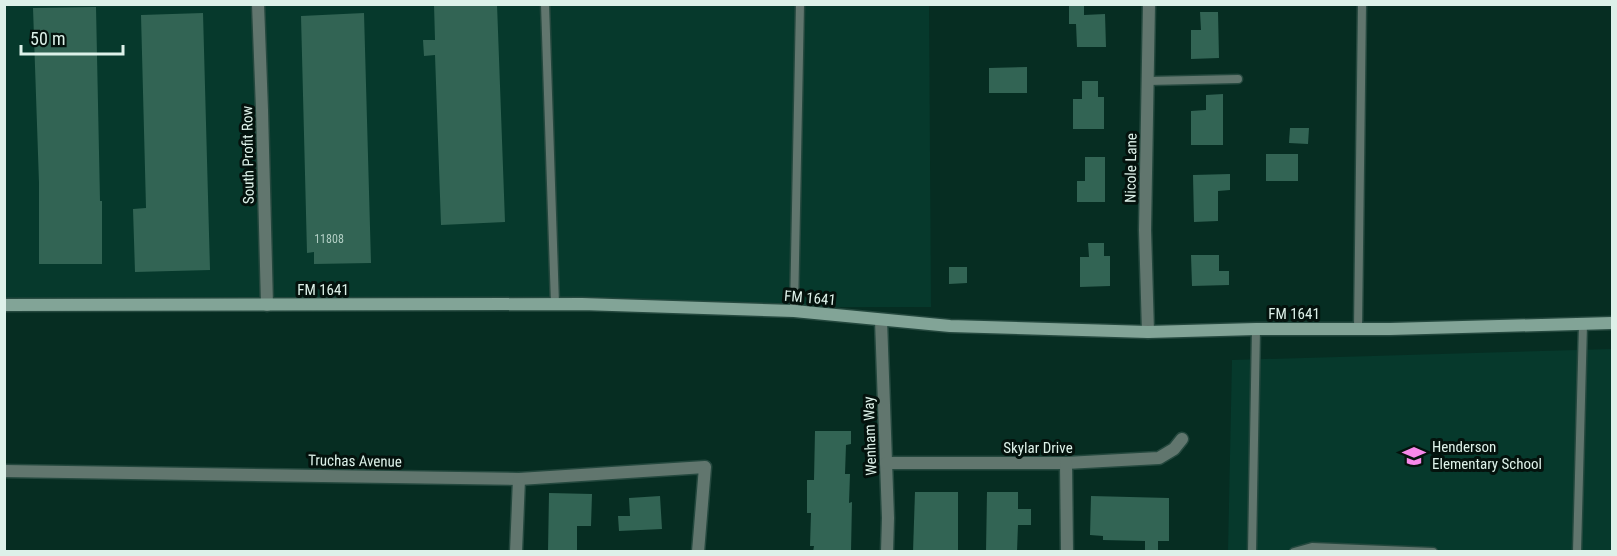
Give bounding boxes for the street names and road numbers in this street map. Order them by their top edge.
street label: South Profit Row [238,105,258,204]
street label: Nicole Lane [1121,133,1141,203]
street label: FM 1641 [297,281,349,299]
street label: FM 1641 [784,287,836,309]
street label: FM 1641 [1268,305,1320,323]
street label: Wenham Way [860,396,880,476]
street label: Skylar Drive [1003,439,1073,457]
street label: Truchas Avenue [308,451,402,471]

